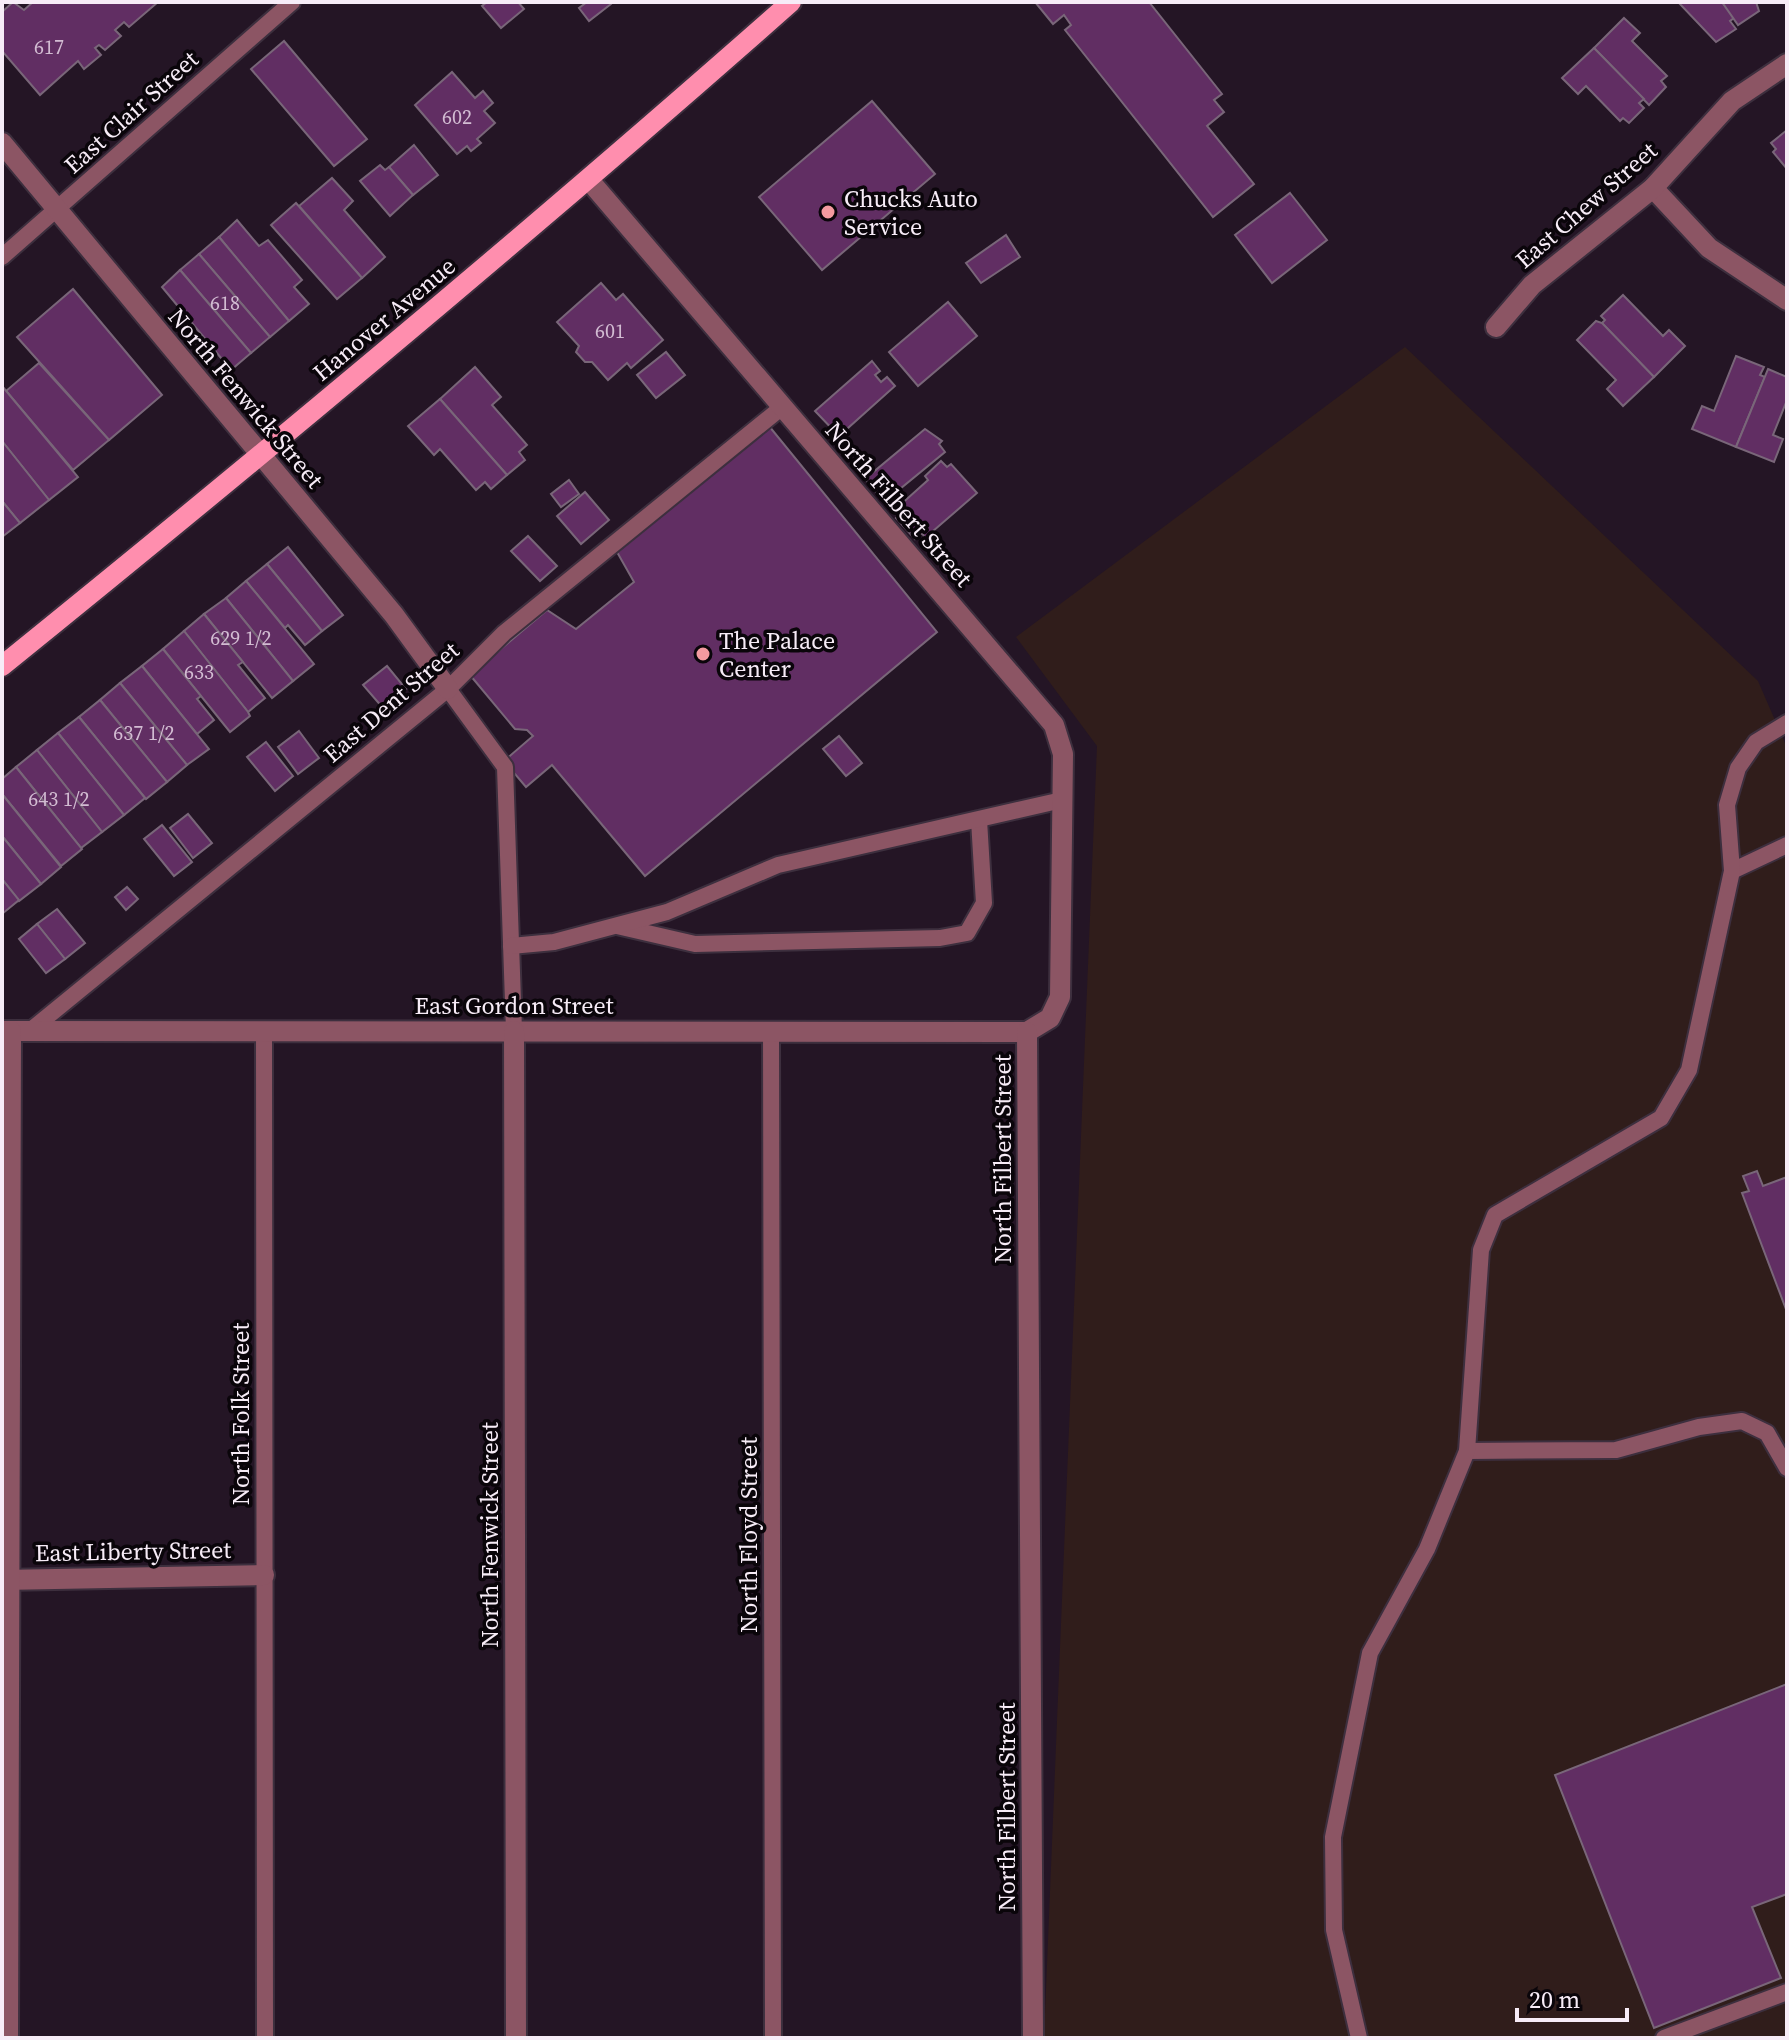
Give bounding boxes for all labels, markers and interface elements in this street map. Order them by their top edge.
house number: 617 [34,33,64,61]
street label: East Clair Street [57,43,205,181]
house number: 602 [442,103,472,131]
street label: East Chew Street [1508,134,1664,276]
place label: Chucks Auto Service [844,182,978,243]
marker: Chucks Auto Service [819,203,837,221]
street label: Hanover Avenue [306,250,462,388]
house number: 618 [210,289,240,317]
street label: North Fenwick Street [161,301,331,495]
house number: 601 [595,317,625,345]
street label: North Filbert Street [818,414,980,594]
house number: 629 1/2 [210,624,272,652]
place label: The Palace Center [719,624,835,685]
street label: East Dent Street [316,634,466,770]
marker: The Palace Center [694,645,712,663]
house number: 633 [184,658,214,686]
house number: 637 1/2 [113,719,175,747]
house number: 643 1/2 [28,785,90,813]
street label: East Gordon Street [415,989,614,1022]
street label: North Filbert Street [986,1054,1019,1264]
street label: North Folk Street [224,1322,257,1505]
street label: North Fenwick Street [473,1422,506,1648]
street label: North Floyd Street [732,1437,765,1633]
street label: East Liberty Street [35,1533,232,1569]
street label: North Filbert Street [990,1702,1023,1912]
scale bar [1517,1972,1627,2022]
text: 20 m [1529,1983,1580,2016]

